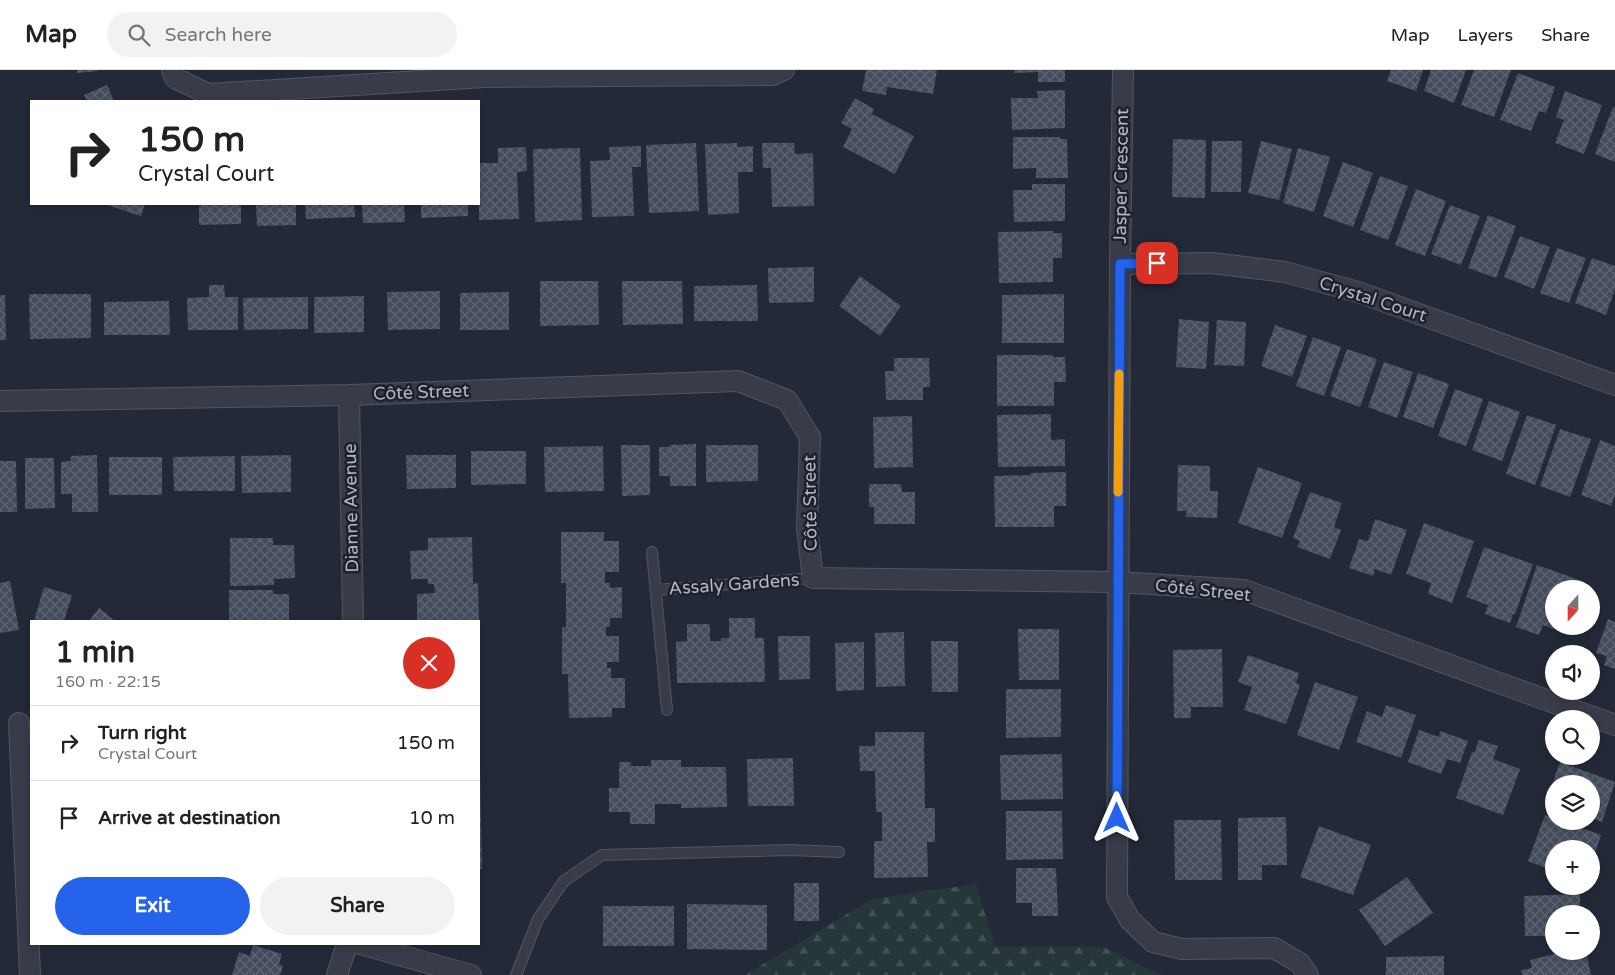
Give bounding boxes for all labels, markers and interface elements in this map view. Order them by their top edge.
search box [107,12,457,57]
text: Map [25,20,77,49]
icon: search [125,21,153,49]
text: Search here [165,24,272,46]
text: Map [1391,24,1430,46]
text: Layers [1458,24,1513,46]
text: Share [1541,24,1590,46]
street label: Jasper Crescent [1109,108,1133,244]
text: 150 m [138,119,245,161]
icon: right [55,120,120,185]
text: Crystal Court [138,161,274,187]
pin [1136,242,1178,284]
icon: arrive [1143,249,1171,277]
street label: Crystal Court [1317,271,1430,327]
street label: Côté Street [373,379,470,405]
street label: Dianne Avenue [339,443,363,573]
street label: Côté Street [798,455,822,551]
street label: Assaly Gardens [668,568,800,600]
street label: Côté Street [1154,574,1252,606]
north arrow [1545,580,1600,635]
map controls [1545,580,1600,960]
text: 1 min [55,634,135,671]
button: close [403,637,455,689]
button: sound [1545,645,1600,700]
text: 160 m · 22:15 [55,672,161,692]
button: search [1545,710,1600,765]
text: Turn right [98,722,186,744]
icon: right [55,729,83,757]
text: 150 m [397,732,455,754]
text: Crystal Court [98,744,197,764]
button: layers [1545,775,1600,830]
position arrow [1090,791,1142,843]
icon: arrive [55,804,83,832]
text: Arrive at destination [98,807,281,829]
text: 10 m [409,807,455,829]
button: + [1545,840,1600,895]
button: Exit [55,877,250,935]
button: Share [260,877,455,935]
button: − [1545,905,1600,960]

